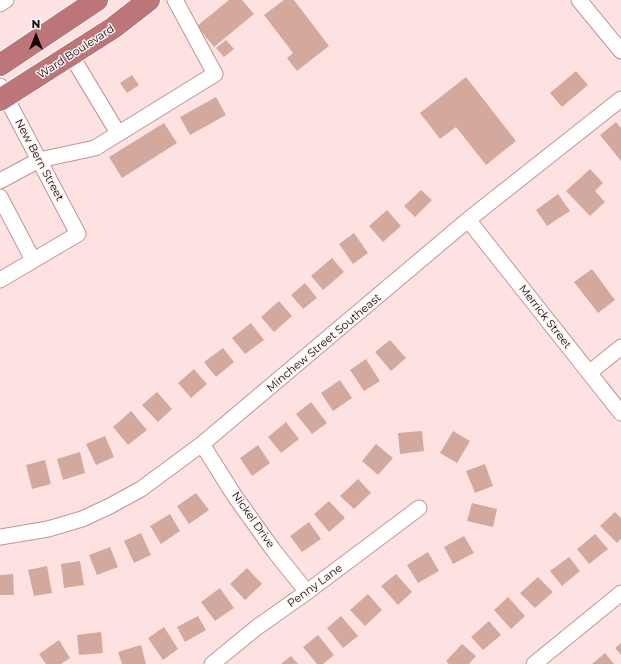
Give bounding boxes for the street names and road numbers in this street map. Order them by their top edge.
street label: Ward Boulevard [35,22,117,82]
street label: New Bern Street [12,117,66,203]
street label: Merrick Street [516,282,574,352]
street label: Minchew Street Southeast [264,291,384,395]
street label: Nickel Drive [229,489,277,551]
street label: Penny Lane [285,562,345,610]

